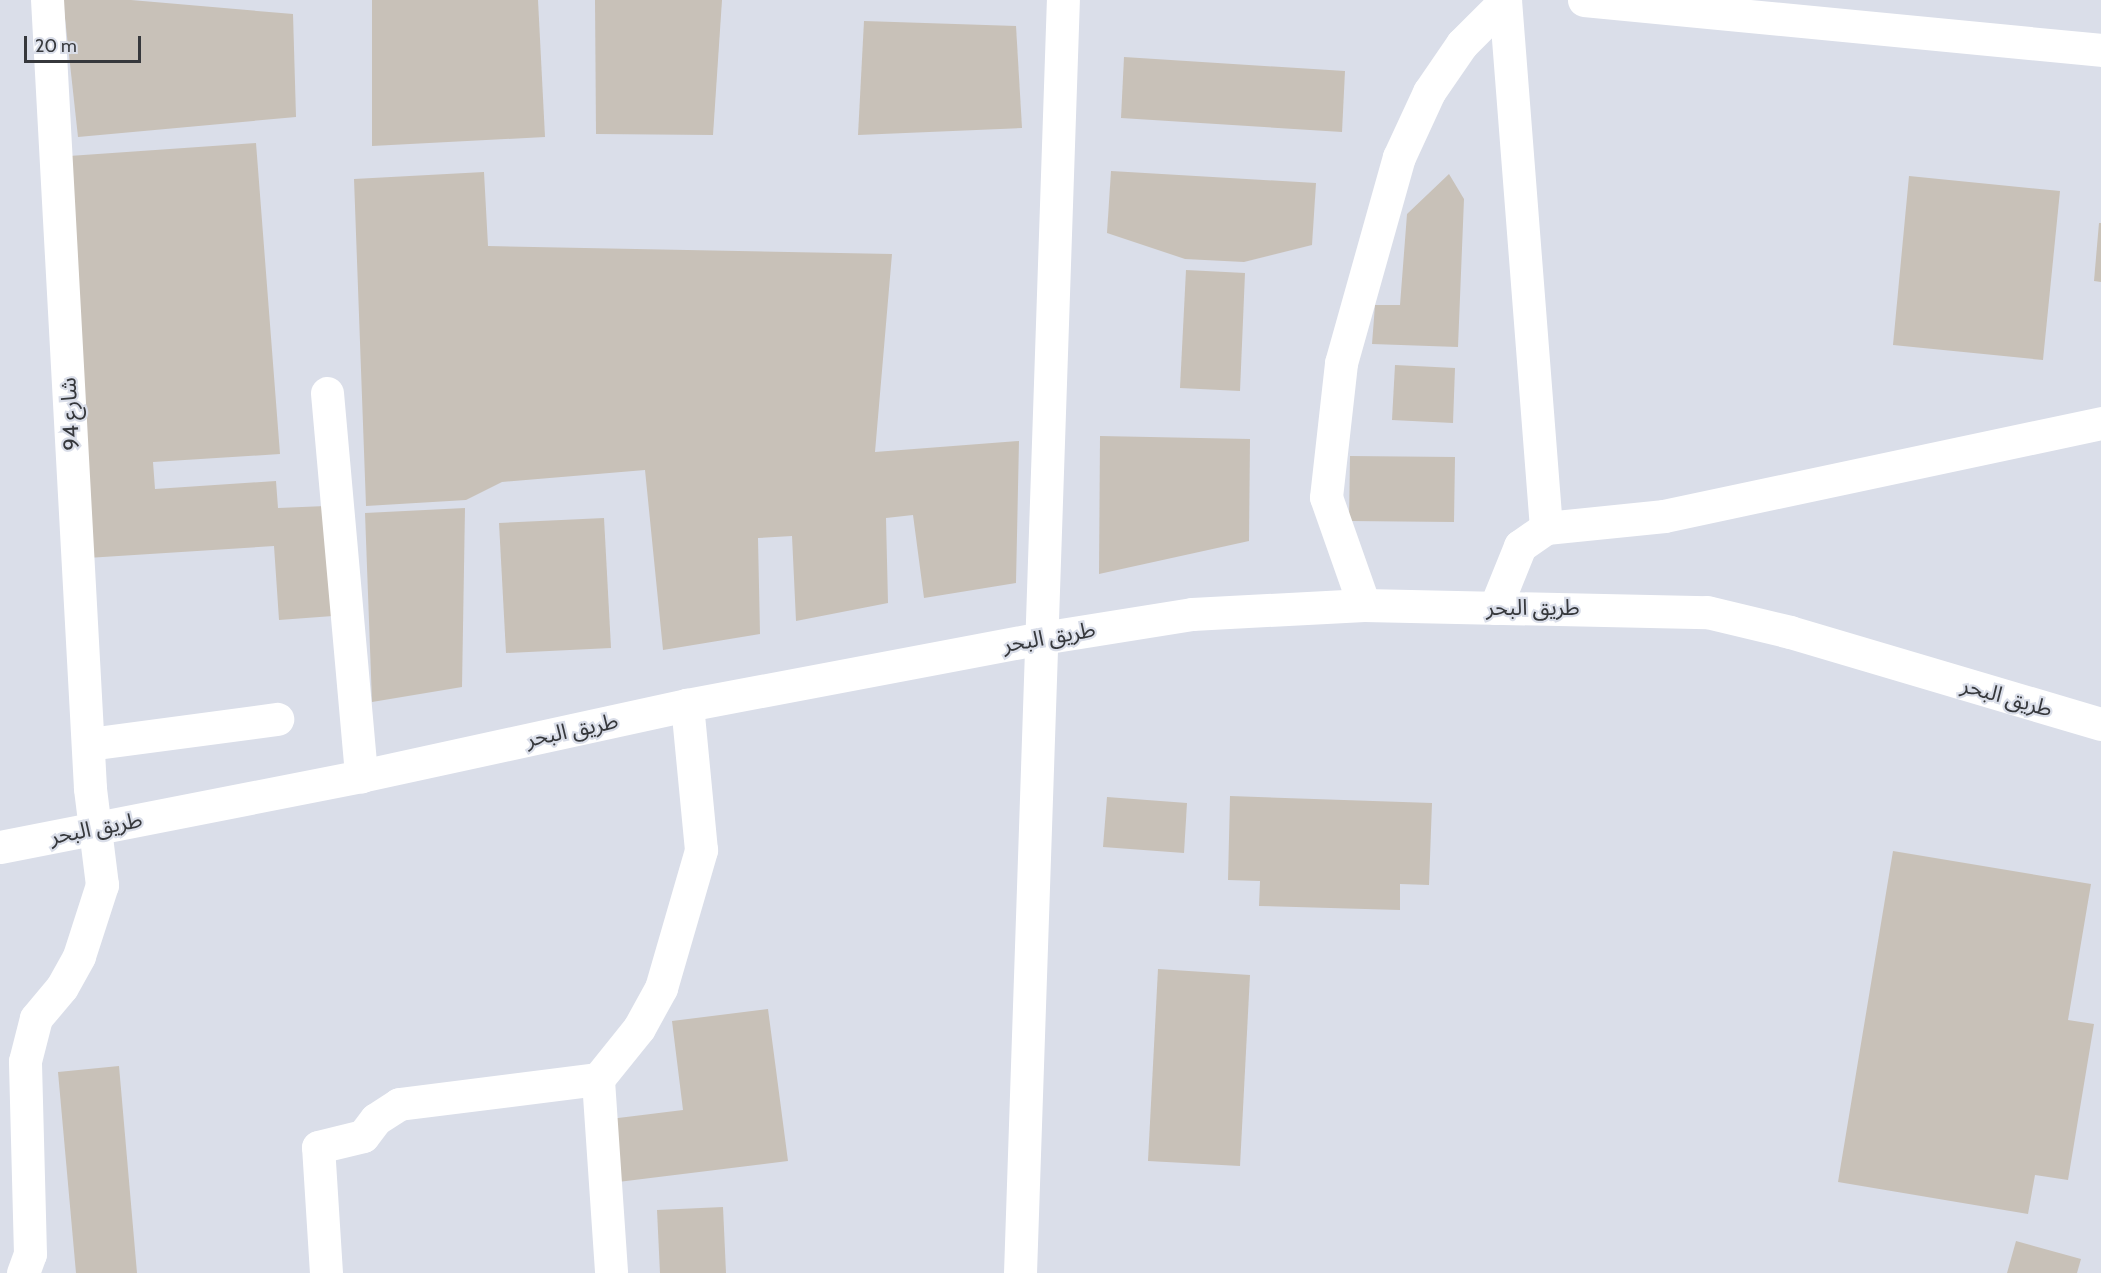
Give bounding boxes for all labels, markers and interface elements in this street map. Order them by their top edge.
scale bar [27,24,144,62]
text: 20 m [35,35,77,57]
street label: شارع 94 [55,377,85,451]
street label: طريق البحر [1486,595,1580,621]
street label: طريق البحر [1001,616,1097,658]
street label: طريق البحر [1958,671,2056,723]
street label: طريق البحر [524,707,620,753]
street label: طريق البحر [48,806,144,850]

